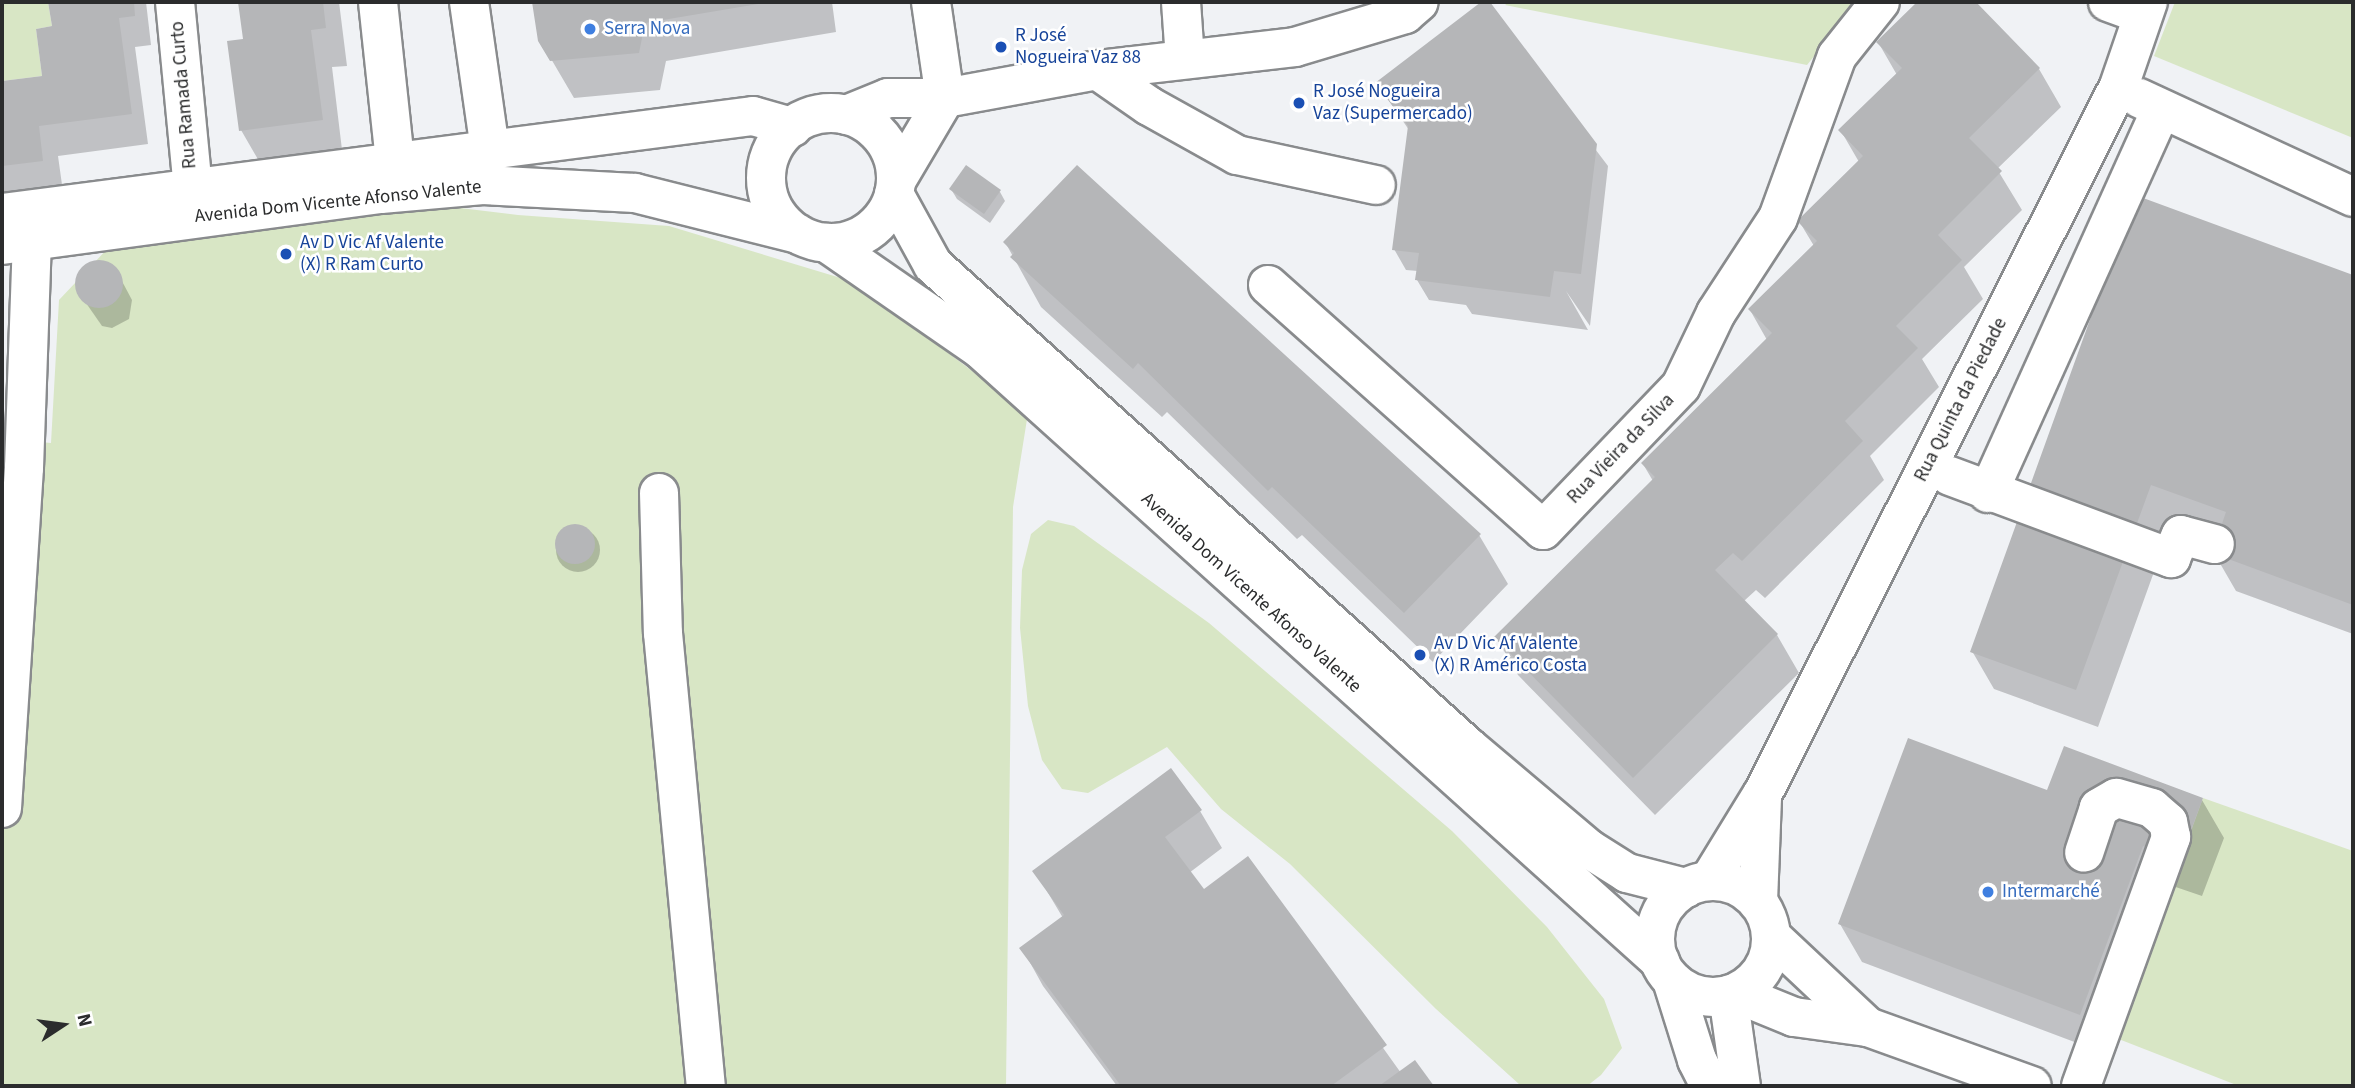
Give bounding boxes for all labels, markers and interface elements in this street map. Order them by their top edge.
place label: Serra Nova [604,18,690,40]
street label: Rua Ramada Curto [166,20,202,170]
marker: Serra Nova [582,21,598,37]
place label: R José Nogueira Vaz 88 [1015,25,1141,69]
marker: R José Nogueira Vaz 88 [993,39,1009,55]
place label: R José Nogueira Vaz (Supermercado) [1313,81,1473,125]
marker: R José Nogueira Vaz (Supermercado) [1291,95,1307,111]
street label: Avenida Dom Vicente Afonso Valente [193,176,483,228]
place label: Av D Vic Af Valente (X) R Ram Curto [300,232,444,276]
marker: Av D Vic Af Valente (X) R Ram Curto [278,246,294,262]
street label: Rua Quinta da Piedade [1910,314,2012,486]
street label: Rua Vieira da Silva [1563,389,1679,509]
street label: Avenida Dom Vicente Afonso Valente [1136,488,1366,698]
place label: Av D Vic Af Valente (X) R Américo Costa [1434,633,1587,677]
marker: Av D Vic Af Valente (X) R Américo Costa [1412,647,1428,663]
place label: Intermarché [2002,881,2100,903]
marker: Intermarché [1980,884,1996,900]
north arrow [28,990,98,1060]
text: N [69,1011,99,1029]

